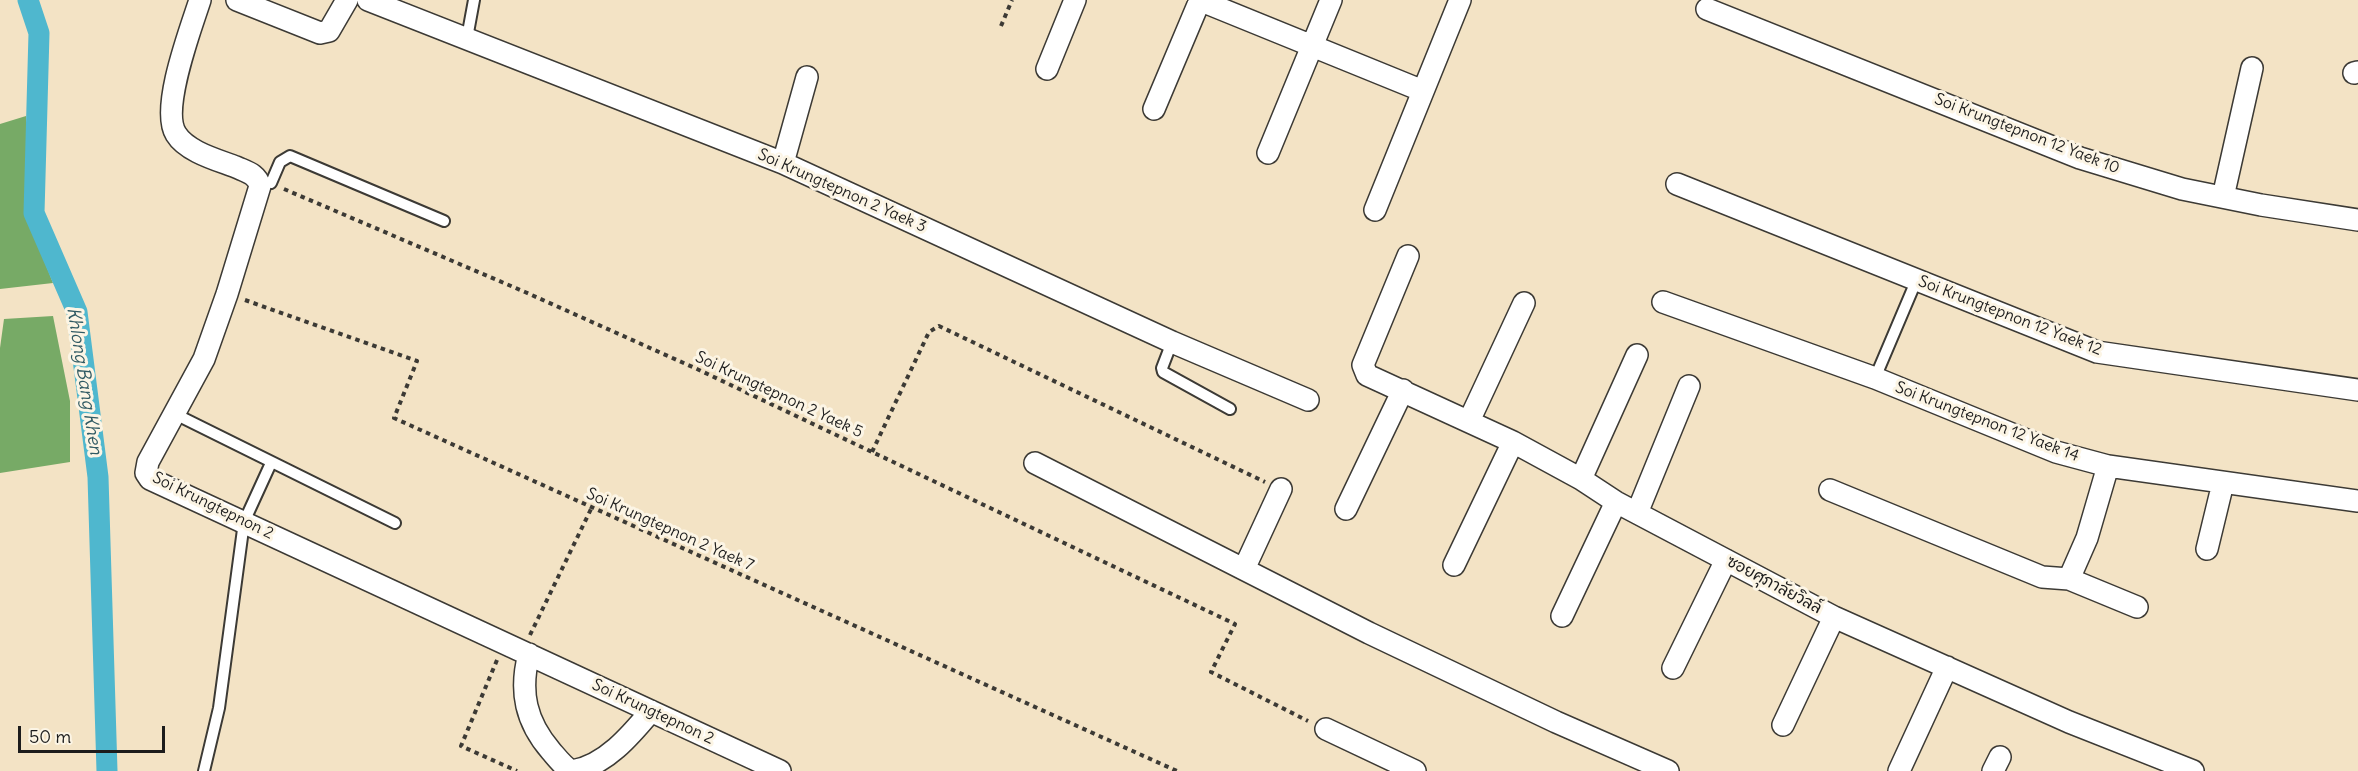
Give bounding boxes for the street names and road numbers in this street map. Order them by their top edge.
street label: Soi Krungtepnon 12 Yaek 10 [1932,90,2122,178]
street label: Soi Krungtepnon 2 Yaek 3 [755,145,929,237]
street label: Soi Krungtepnon 12 Yaek 12 [1916,272,2104,360]
street label: Soi Krungtepnon 2 Yaek 5 [692,348,866,442]
street label: Soi Krungtepnon 12 Yaek 14 [1892,378,2082,466]
street label: Soi Krungtepnon 2 [149,468,277,544]
street label: Soi Krungtepnon 2 Yaek 7 [583,484,757,576]
street label: ซอยศุภาลัยวิลล์ [1723,552,1825,618]
street label: Soi Krungtepnon 2 [589,675,717,749]

